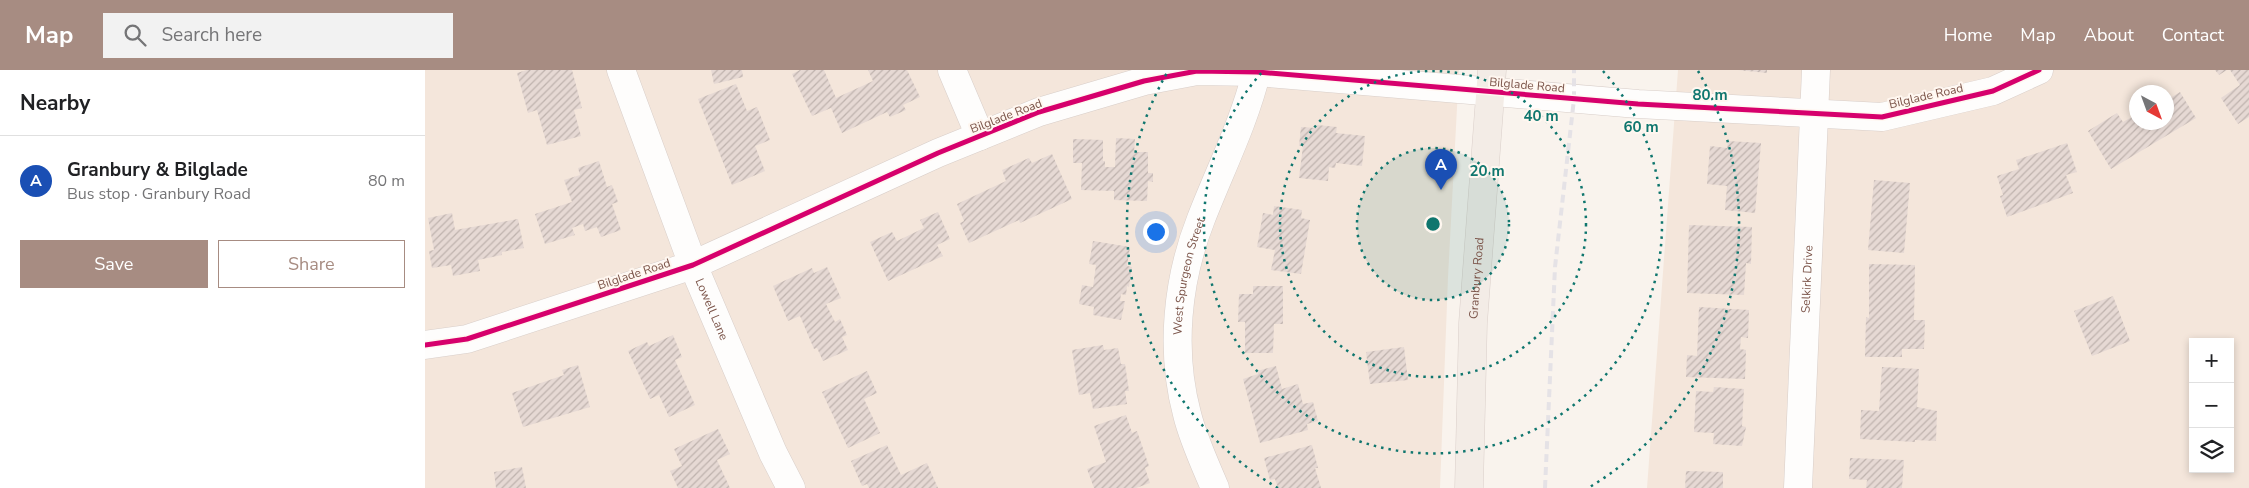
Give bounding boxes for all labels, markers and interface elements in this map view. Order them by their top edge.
search box [103,13,453,58]
text: Map [25,19,73,51]
icon: search [121,21,149,49]
text: Search here [161,22,262,48]
text: Home [1944,23,1992,47]
text: Map [2020,23,2056,47]
text: About [2084,23,2134,47]
text: Contact [2162,23,2224,47]
street label: Bilglade Road [1489,74,1565,96]
street label: Bilglade Road [1887,80,1965,112]
text: 80 m [1692,85,1728,105]
north arrow [2129,85,2174,130]
text: Nearby [20,89,90,117]
street label: Bilglade Road [968,95,1044,137]
text: 40 m [1523,106,1559,126]
text: 60 m [1623,117,1659,137]
pin: A [1425,149,1457,190]
text: Granbury & Bilglade [67,157,248,183]
text: 20 m [1469,161,1505,181]
text: A [30,170,42,192]
text: 80 m [368,170,405,192]
text: Bus stop · Granbury Road [67,183,251,205]
street label: West Spurgeon Street [1170,214,1209,335]
centre of rings [1424,215,1442,233]
your location [1143,219,1169,245]
street label: Granbury Road [1465,237,1487,320]
button: Save [20,240,208,288]
button: Share [218,240,405,288]
street label: Selkirk Drive [1798,245,1816,314]
street label: Bilglade Road [596,255,672,293]
street label: Lowell Lane [692,276,732,343]
map controls [2189,338,2234,473]
button: + [2189,338,2234,383]
button: − [2189,383,2234,428]
button: layers [2189,428,2234,473]

